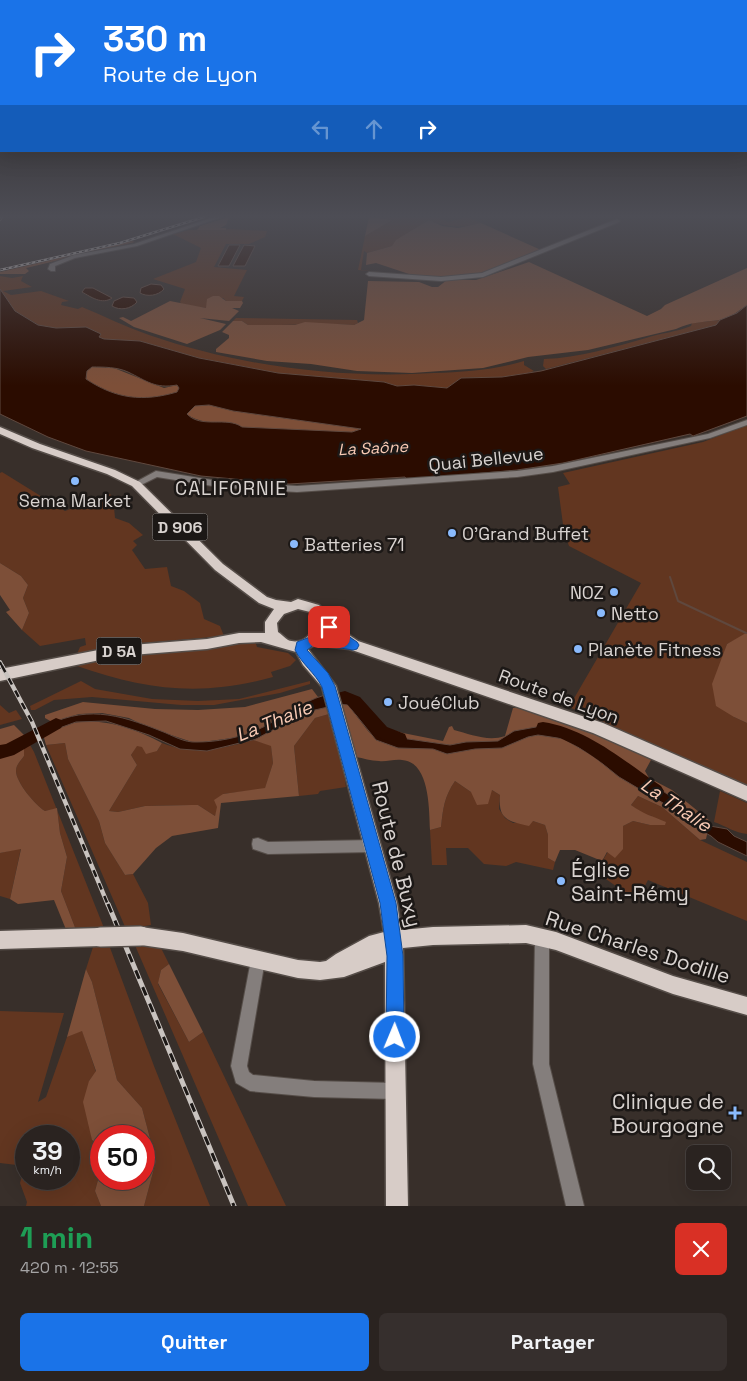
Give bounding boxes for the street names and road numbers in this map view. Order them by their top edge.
street label: Quai Bellevue [427,442,545,476]
road number: D 906 [152,514,208,540]
road number: D 5A [96,637,142,664]
street label: Route de Lyon [496,664,622,728]
street label: Route de Buxy [366,778,428,930]
street label: Rue Charles Dodille [542,904,734,990]

